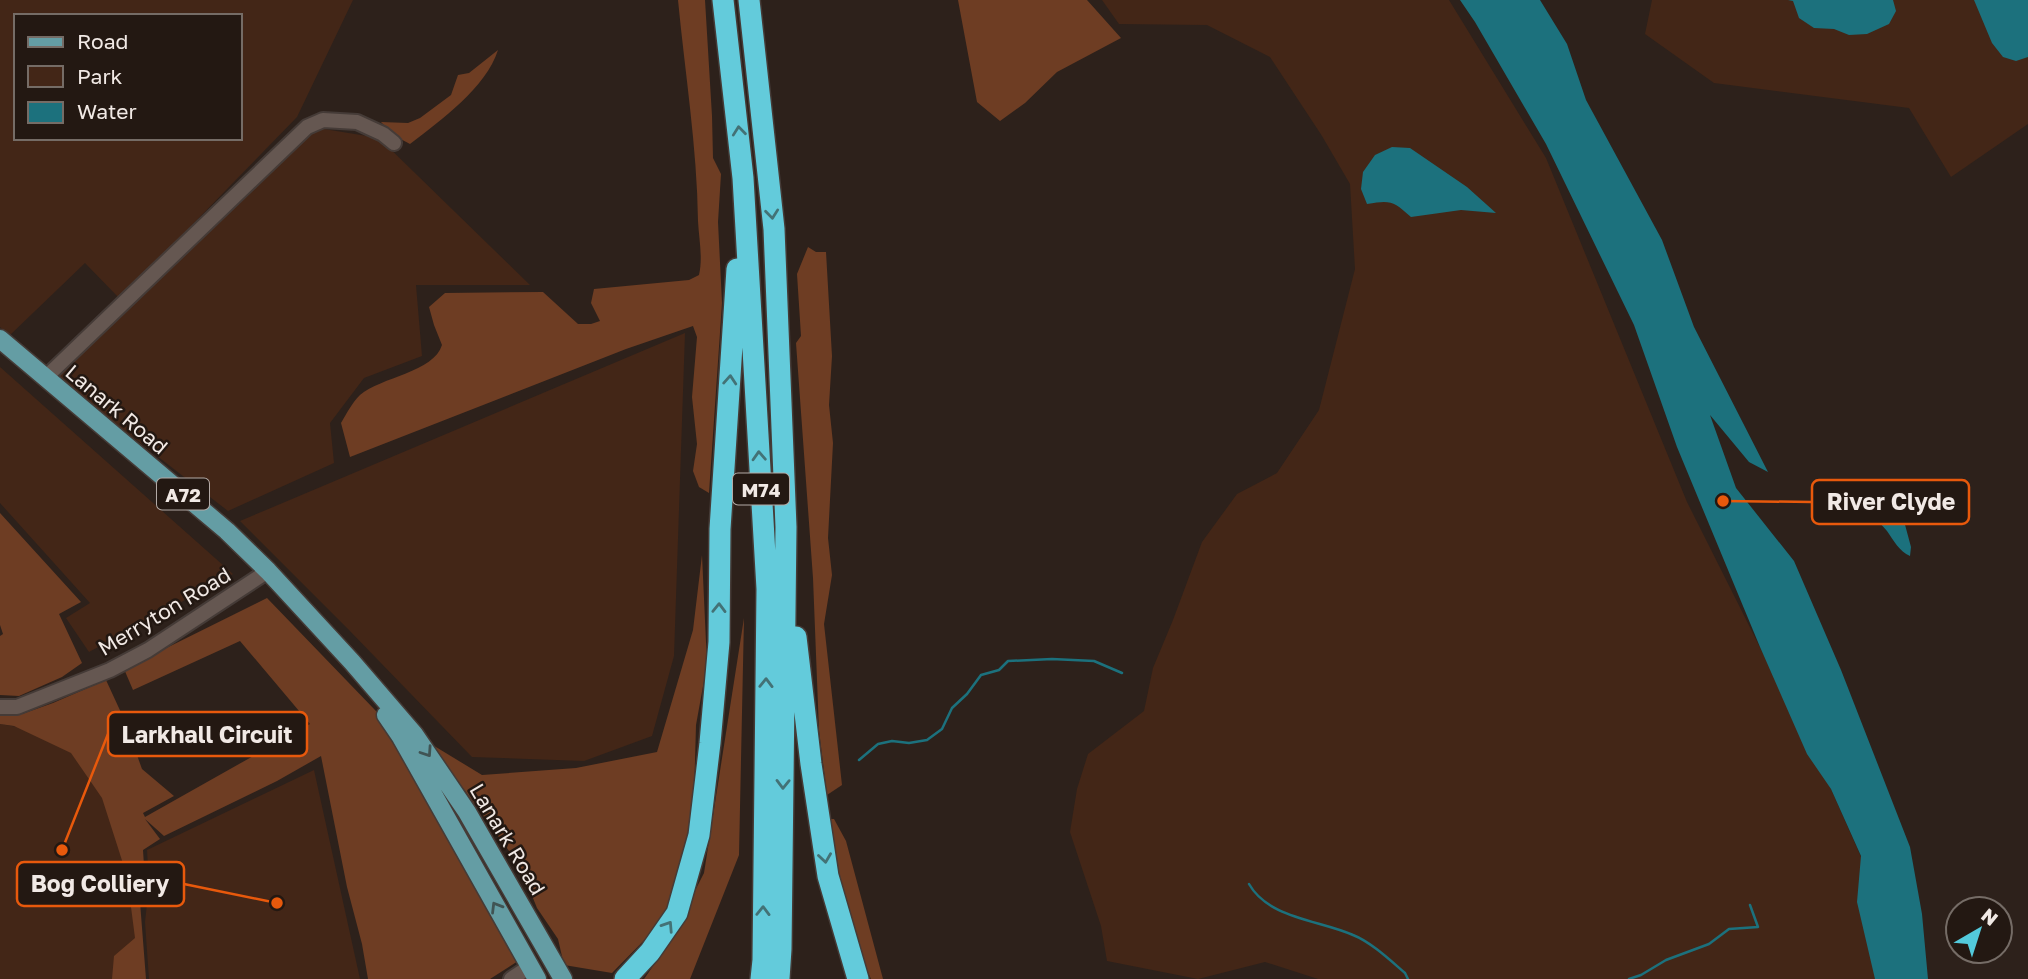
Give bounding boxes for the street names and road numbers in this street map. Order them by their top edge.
street label: Lanark Road [61,359,173,459]
road number: M74 [733,474,789,504]
road number: A72 [157,478,209,509]
street label: Merryton Road [93,561,235,661]
street label: Lanark Road [465,778,551,900]

